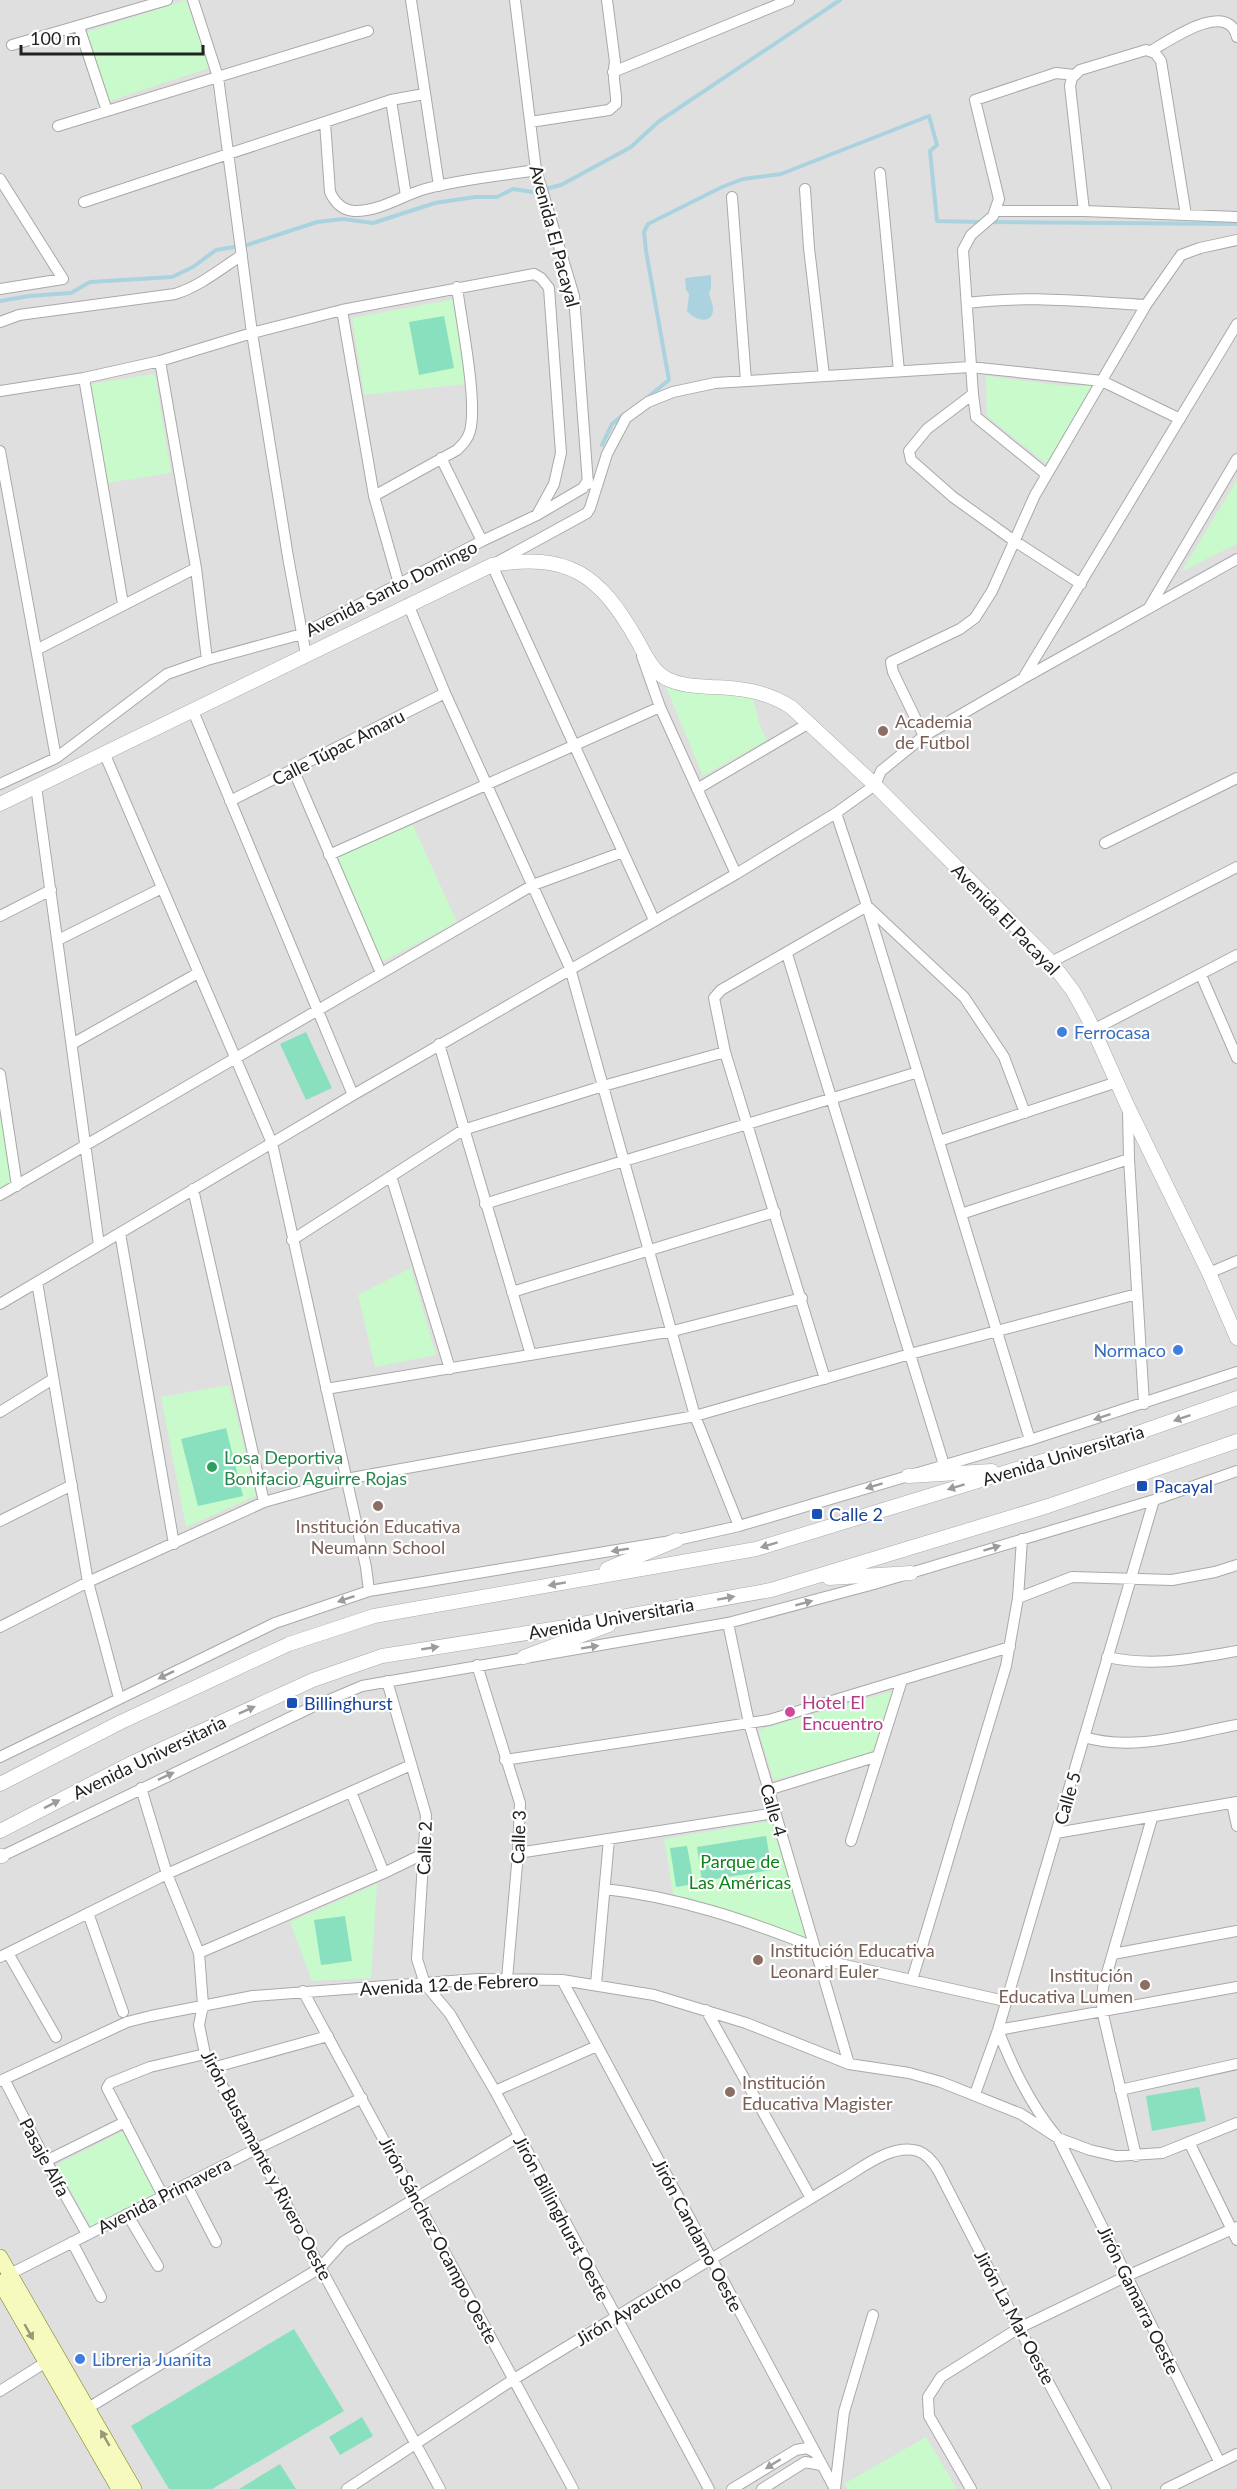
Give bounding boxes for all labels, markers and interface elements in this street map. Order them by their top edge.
scale bar [21,18,202,56]
text: 100 m [30,27,81,49]
street label: Avenida El Pacayal [525,163,585,309]
street label: Avenida Santo Domingo [301,535,481,641]
street label: Calle Túpac Amaru [268,704,408,790]
place label: Academia de Futbol [895,710,972,753]
marker: Academia de Futbol [876,724,890,738]
street label: Avenida El Pacayal [947,859,1065,979]
place label: Ferrocasa [1074,1021,1150,1043]
marker: Ferrocasa [1055,1025,1069,1039]
place label: Normaco [1093,1339,1166,1361]
marker: Normaco [1171,1343,1185,1357]
one-way arrow [1093,1413,1111,1422]
one-way arrow [1173,1413,1191,1423]
street label: Avenida Universitaria [980,1420,1146,1490]
place label: Losa Deportiva Bonifacio Aguirre Rojas [224,1446,407,1489]
marker: Losa Deportiva Bonifacio Aguirre Rojas [205,1460,219,1474]
place label: Pacayal [1154,1475,1213,1497]
marker: Pacayal [1135,1479,1149,1493]
one-way arrow [865,1482,883,1491]
one-way arrow [946,1483,964,1493]
marker: Institución Educativa Neumann School [371,1499,385,1513]
place label: Calle 2 [829,1503,883,1525]
marker: Calle 2 [810,1507,824,1521]
place label: Institución Educativa Neumann School [296,1515,460,1558]
one-way arrow [760,1541,778,1550]
one-way arrow [983,1543,1001,1552]
one-way arrow [610,1545,629,1554]
one-way arrow [547,1580,566,1589]
street label: Avenida Universitaria [527,1593,695,1643]
one-way arrow [717,1593,736,1602]
one-way arrow [337,1594,355,1604]
one-way arrow [795,1597,814,1607]
one-way arrow [580,1642,599,1651]
one-way arrow [421,1644,440,1653]
one-way arrow [158,1671,175,1680]
place label: Hotel El Encuentro [802,1691,883,1734]
place label: Billinghurst [304,1692,393,1714]
marker: Billinghurst [285,1696,299,1710]
marker: Hotel El Encuentro [783,1705,797,1719]
one-way arrow [238,1706,255,1715]
street label: Avenida Universitaria [69,1710,229,1804]
street label: Calle 5 [1049,1769,1085,1827]
one-way arrow [158,1772,175,1781]
street label: Calle 4 [756,1781,792,1839]
one-way arrow [44,1799,61,1809]
street label: Calle 3 [506,1810,530,1864]
street label: Calle 2 [412,1821,436,1875]
park label: Parque de Las Américas [689,1850,792,1893]
place label: Institución Educativa Leonard Euler [770,1939,935,1982]
marker: Institución Educativa Leonard Euler [751,1953,765,1967]
place label: Institución Educativa Lumen [999,1964,1133,2007]
street label: Avenida 12 de Febrero [359,1968,539,2000]
marker: Institución Educativa Lumen [1138,1978,1152,1992]
street label: Jirón Bustamante y Rivero Oeste [197,2046,337,2284]
place label: Institución Educativa Magister [742,2071,893,2114]
marker: Institución Educativa Magister [723,2085,737,2099]
street label: Pasaje Alfa [15,2114,75,2200]
street label: Jirón Billinghurst Oeste [509,2132,615,2304]
street label: Jirón Sánchez Ocampo Oeste [375,2133,503,2347]
street label: Avenida Primavera [94,2152,234,2238]
street label: Jirón Candamo Oeste [648,2155,748,2315]
street label: Jirón Gamarra Oeste [1093,2222,1185,2378]
street label: Jirón La Mar Oeste [970,2246,1060,2388]
street label: Jirón Ayacucho [571,2270,685,2350]
one-way arrow [24,2324,34,2341]
place label: Libreria Juanita [92,2348,211,2370]
marker: Libreria Juanita [73,2352,87,2366]
one-way arrow [100,2430,110,2447]
one-way arrow [765,2459,781,2470]

